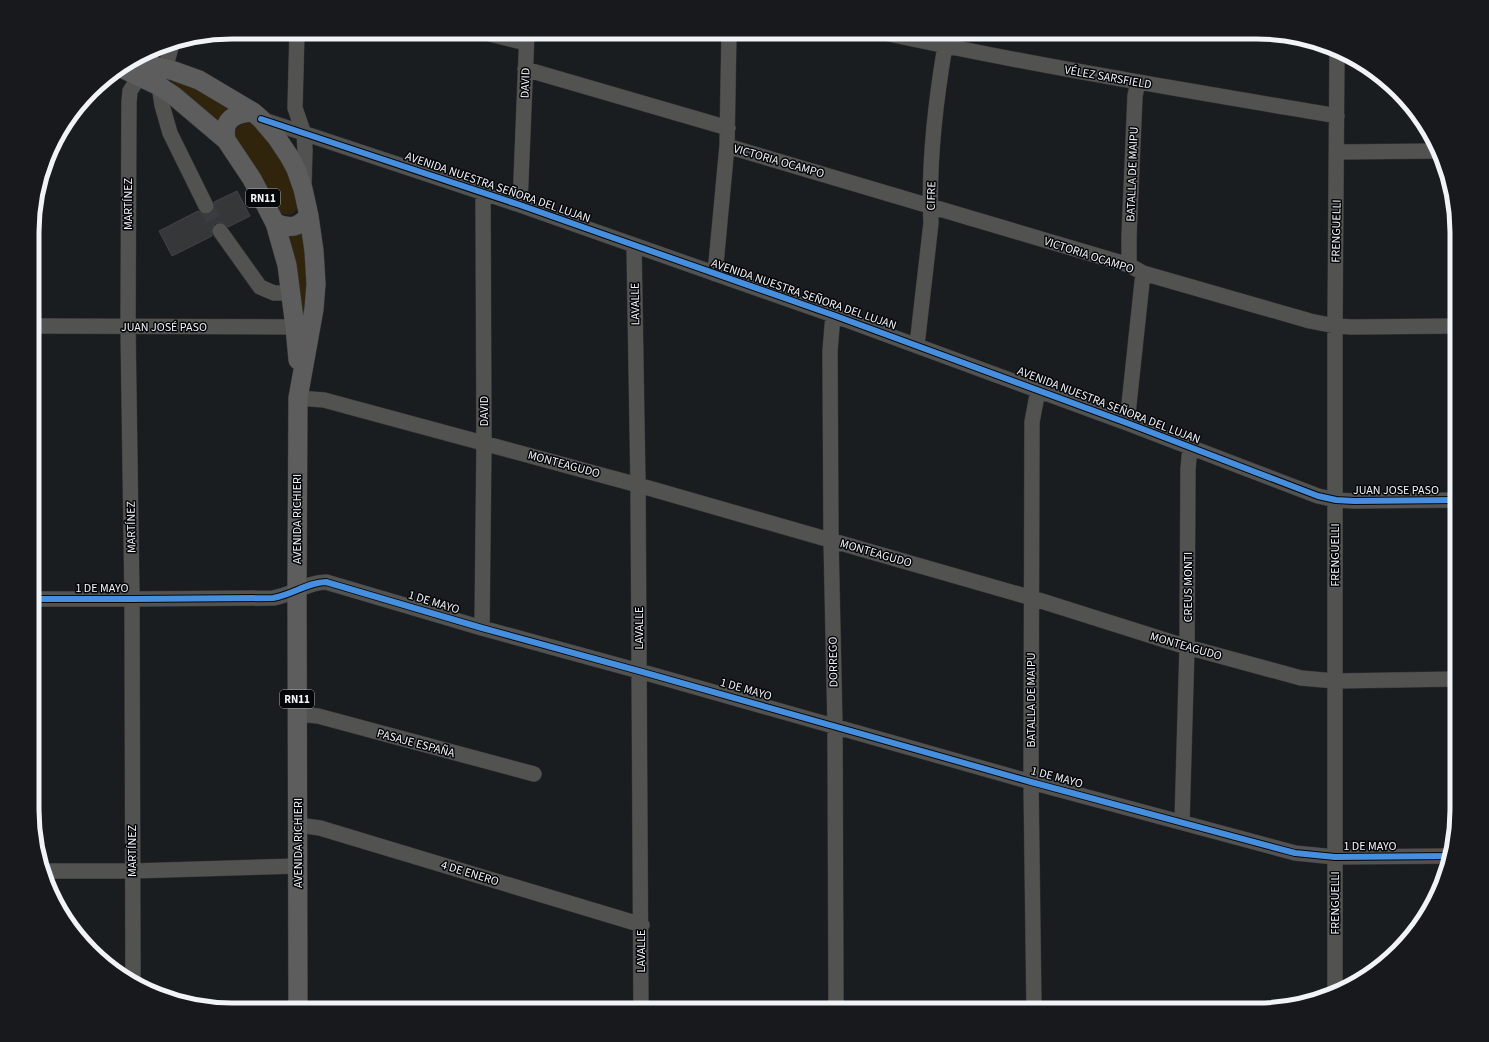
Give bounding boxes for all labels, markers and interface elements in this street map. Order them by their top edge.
street label: VÉLEZ SARSFIELD [1063,61,1153,94]
street label: DAVID [516,68,535,98]
street label: BATALLA DE MAIPU [1122,126,1143,222]
street label: VICTORIA OCAMPO [731,140,826,183]
street label: AVENIDA NUESTRA SEÑORA DEL LUJAN [403,148,593,227]
street label: MARTÍNEZ [120,178,137,230]
street label: CIFRE [923,181,940,211]
road number: RN11 [246,189,280,207]
street label: FRENGUELLI [1327,199,1346,263]
street label: VICTORIA OCAMPO [1042,233,1136,278]
street label: AVENIDA NUESTRA SEÑORA DEL LUJAN [709,255,899,334]
street label: LAVALLE [627,282,644,326]
street label: JUAN JOSÉ PASO [121,319,207,336]
street label: AVENIDA NUESTRA SEÑORA DEL LUJAN [1015,363,1203,448]
street label: DAVID [476,396,493,426]
street label: MONTEAGUDO [526,447,602,482]
street label: AVENIDA RICHIERI [289,474,306,564]
street label: JUAN JOSE PASO [1353,482,1439,499]
street label: MARTÍNEZ [123,501,140,553]
street label: FRENGUELLI [1327,523,1344,587]
street label: MONTEAGUDO [838,535,914,572]
street label: CREUS MONTI [1180,552,1197,622]
street label: 1 DE MAYO [75,580,129,597]
street label: 1 DE MAYO [406,587,462,618]
street label: LAVALLE [631,607,648,649]
street label: MONTEAGUDO [1148,628,1224,665]
street label: DORREGO [825,636,842,687]
street label: BATALLA DE MAIPU [1023,652,1040,748]
street label: 1 DE MAYO [718,674,774,705]
road number: RN11 [280,690,314,708]
street label: PASAJE ESPAÑA [375,725,457,762]
street label: 1 DE MAYO [1029,762,1085,793]
street label: AVENIDA RICHIERI [290,798,307,888]
street label: MARTÍNEZ [124,825,141,877]
street label: 1 DE MAYO [1343,838,1397,855]
street label: 4 DE ENERO [439,857,501,890]
street label: FRENGUELLI [1327,871,1344,935]
street label: LAVALLE [633,930,650,972]

